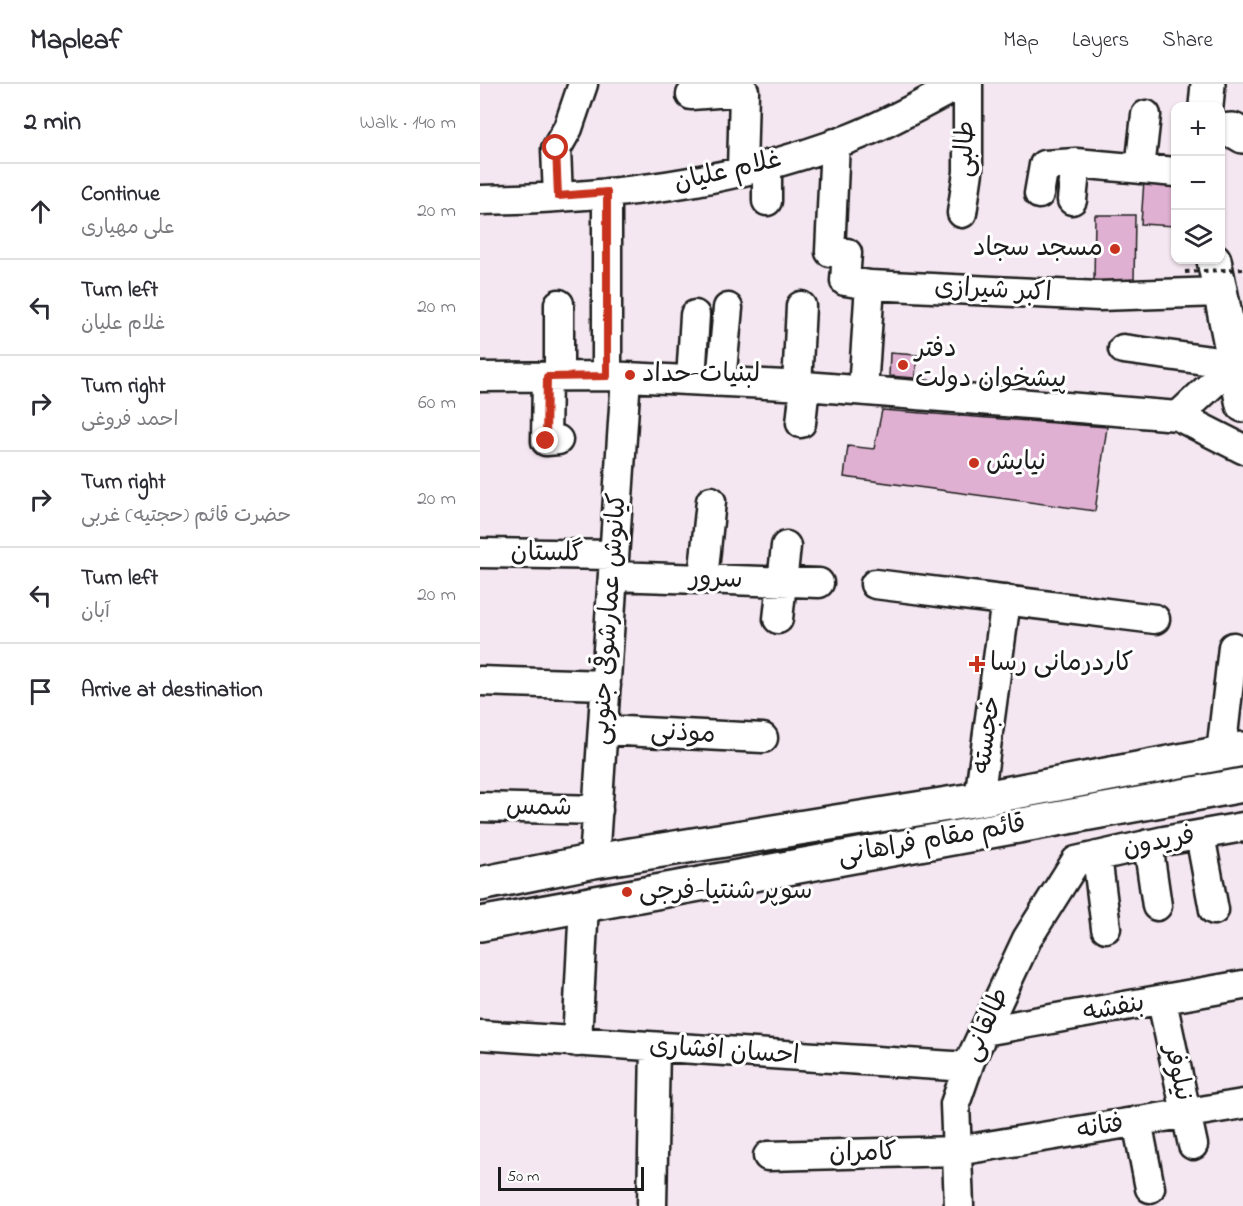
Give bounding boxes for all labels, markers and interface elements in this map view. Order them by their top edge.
text: Mapleaf [30,21,122,62]
text: Map [1003,26,1039,56]
text: Layers [1072,26,1129,56]
text: Share [1162,26,1213,56]
map controls [1171,102,1225,264]
button: + [1171,102,1225,156]
text: 2 min [24,104,81,142]
text: Walk · 140 m [360,109,456,138]
street label: طالبی [946,120,986,178]
route start [542,134,568,160]
street label: غلام علیان [670,141,786,203]
button: − [1171,156,1225,210]
text: Continue [81,179,160,211]
icon: ahead [24,195,57,228]
text: 20 m [417,197,456,226]
button: layers [1171,210,1225,264]
text: علی مهیاری [81,214,175,243]
place label: مسجد سجاد [973,230,1103,268]
marker: مسجد سجاد [1108,242,1122,256]
street label: اکبر شیرازی [933,269,1053,313]
text: Turn left [81,275,158,307]
icon: left [24,291,57,324]
text: 20 m [417,293,456,322]
text: غلام علیان [81,310,165,339]
place label: دفتر پیشخوان دولت [913,331,1067,399]
place label: لبنیات-حداد [642,356,760,394]
marker: دفتر پیشخوان دولت [896,358,910,372]
marker: لبنیات-حداد [623,368,637,382]
text: Turn right [81,371,166,403]
icon: right [24,387,57,420]
text: 60 m [418,389,456,418]
text: احمد فروغی [81,406,178,435]
route end [532,427,558,453]
place label: نیایش [986,444,1046,482]
marker: نیایش [967,456,981,470]
text: Turn right [81,467,166,499]
icon: right [24,483,57,516]
text: 20 m [417,485,456,514]
street label: کیانوش عمارشوقی جنوبی [582,492,638,746]
text: حضرت قائم (حجتیه) غربی [81,502,291,531]
street label: گلستان [510,534,584,574]
street label: سرور [687,560,743,600]
text: Turn left [81,563,158,595]
icon: left [24,579,57,612]
text: 20 m [417,581,456,610]
text: آبان [81,598,110,627]
place label: کاردرمانی رسا [990,645,1133,683]
marker: کاردرمانی رسا [968,655,986,673]
icon: arrive [24,675,57,708]
text: Arrive at destination [81,675,263,707]
street label: خجسته [964,694,1012,776]
street label: موذنی [649,713,717,755]
street label: شمس [506,788,572,828]
street label: قائم مقام فراهانی [835,806,1029,876]
street label: فریدون [1120,817,1198,869]
place label: سوپر شنتیا-فرجی [639,873,813,911]
marker: سوپر شنتیا-فرجی [620,885,634,899]
street label: طالقانی [954,982,1020,1068]
street label: بنفشه [1080,985,1148,1033]
street label: احسان افشاری [648,1028,800,1076]
street label: نیلوفر [1152,1040,1201,1105]
street label: فتانه [1073,1106,1127,1150]
street label: کامران [829,1134,897,1174]
scale bar [498,1164,644,1192]
text: 50 m [507,1165,539,1189]

